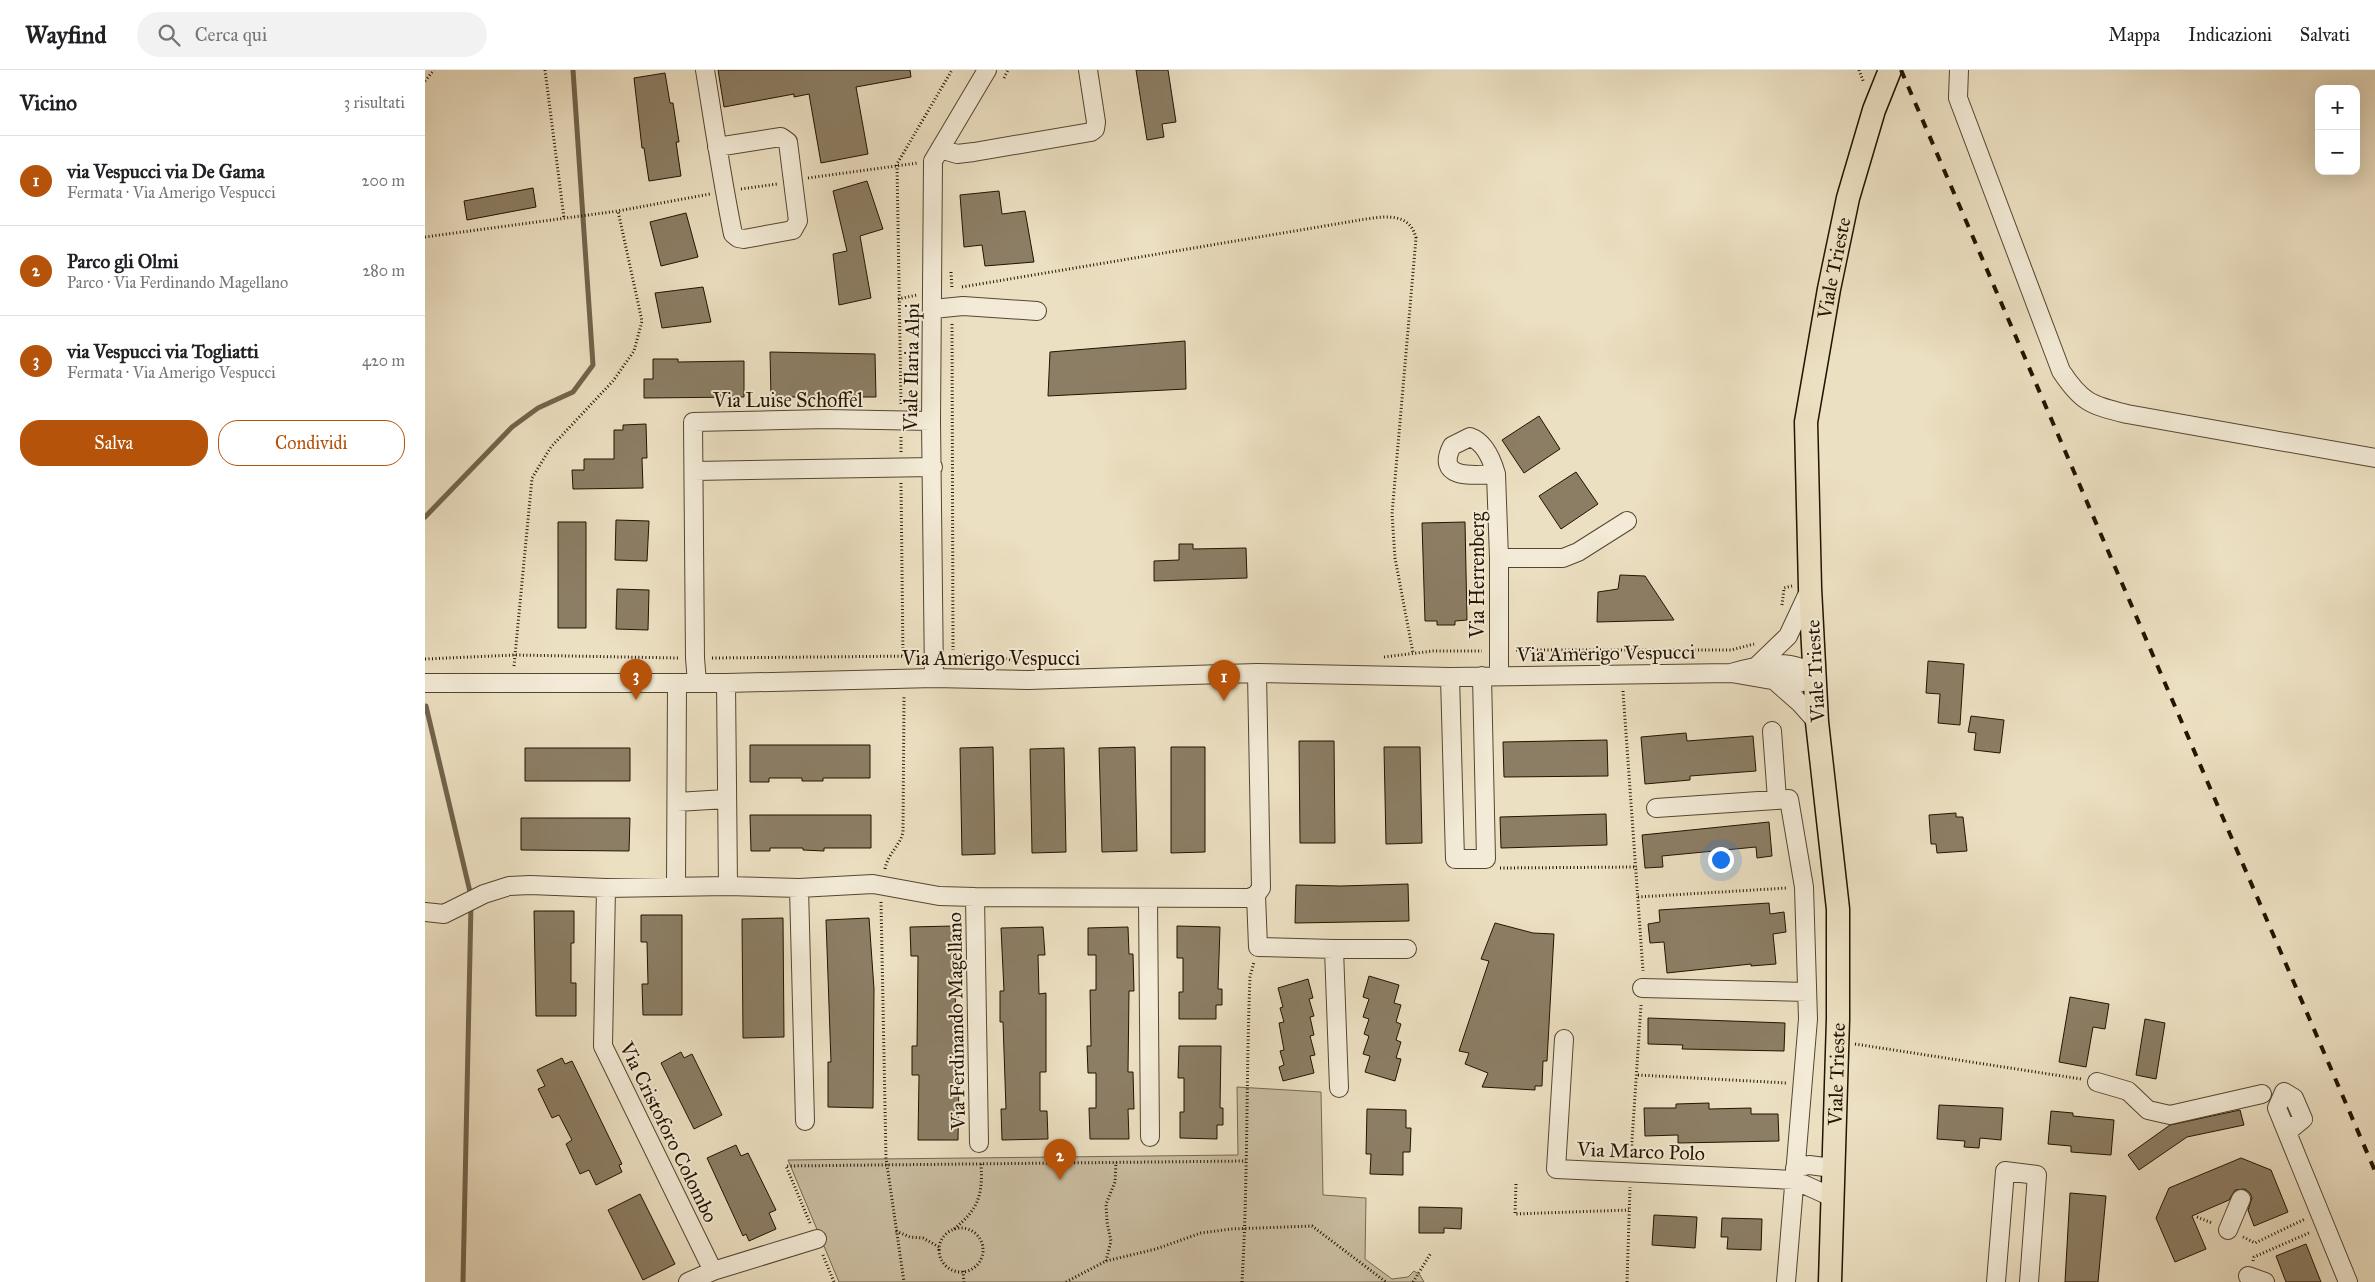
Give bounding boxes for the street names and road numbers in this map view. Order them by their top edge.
street label: Viale Trieste [1812,215,1856,322]
street label: Viale Ilaria Alpi [898,302,924,432]
street label: Via Luise Schoffel [712,388,864,412]
street label: Via Herrenberg [1465,511,1490,639]
street label: Viale Trieste [1800,619,1830,724]
street label: Via Amerigo Vespucci [1515,639,1696,668]
street label: Via Amerigo Vespucci [901,646,1081,671]
street label: Via Ferdinando Magellano [942,912,971,1131]
street label: Viale Trieste [1823,1022,1850,1127]
street label: Via Cristoforo Colombo [614,1037,723,1226]
street label: Via Marco Polo [1575,1137,1706,1165]

